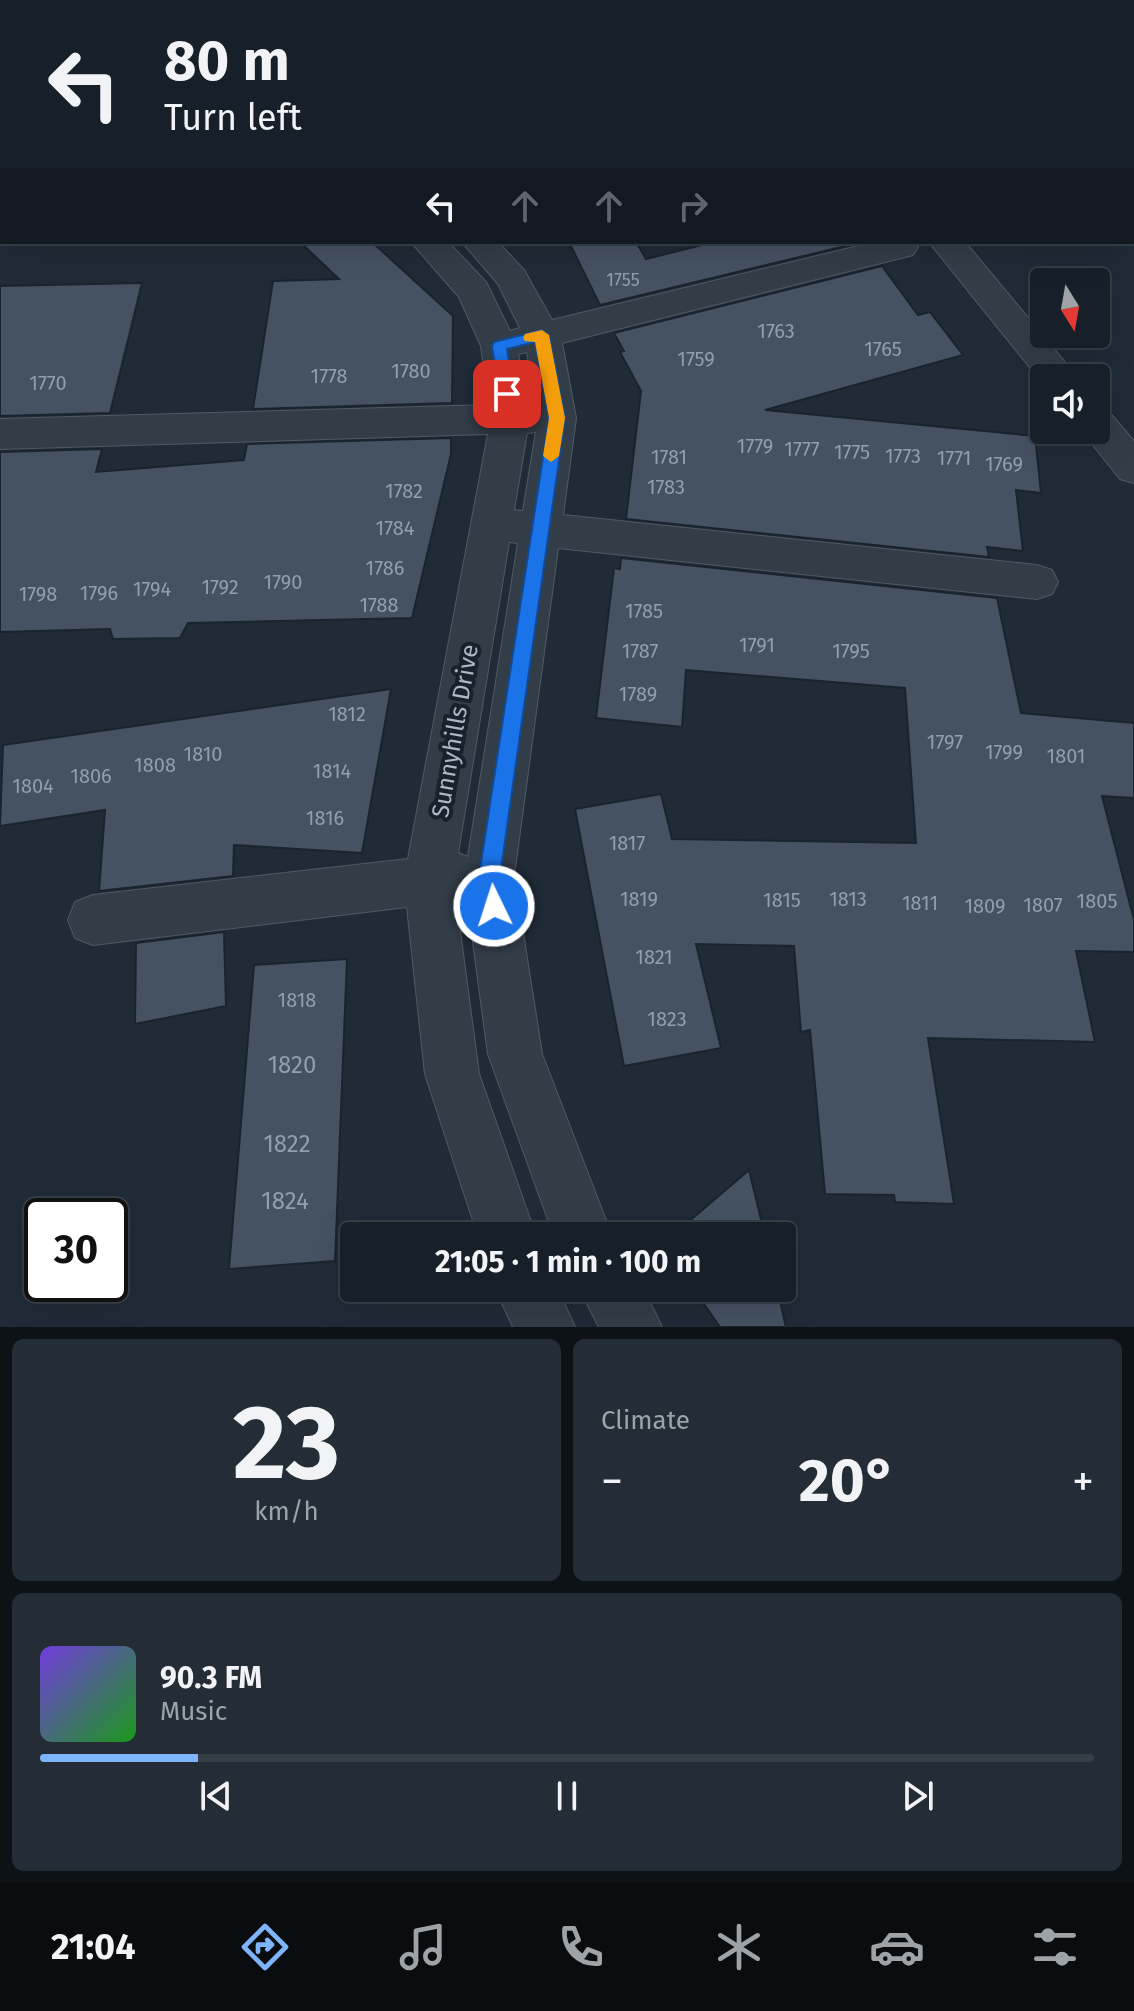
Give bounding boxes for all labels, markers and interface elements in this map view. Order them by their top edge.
text: 80 m [164,28,290,95]
icon: left [32,32,136,136]
text: Turn left [164,96,302,140]
icon: left [419,184,463,228]
icon: ahead [503,184,547,228]
icon: ahead [587,184,631,228]
icon: right [671,184,715,228]
north arrow [1030,268,1110,348]
map controls [1030,268,1110,444]
house number: 1755 [606,269,640,291]
house number: 1763 [757,319,795,343]
house number: 1765 [864,337,902,361]
house number: 1759 [677,347,715,371]
house number: 1780 [391,359,431,383]
pin [473,360,541,428]
house number: 1778 [310,364,348,388]
button: sound [1030,364,1110,444]
house number: 1770 [29,371,67,395]
icon: arrive [485,372,529,416]
house number: 1779 [737,434,773,458]
house number: 1777 [784,437,820,461]
house number: 1775 [834,440,870,464]
house number: 1773 [885,444,921,468]
house number: 1781 [651,445,687,469]
house number: 1771 [937,446,971,470]
house number: 1769 [985,452,1023,476]
house number: 1783 [647,475,685,499]
house number: 1782 [385,479,423,503]
house number: 1784 [376,516,415,540]
house number: 1786 [366,556,404,580]
house number: 1790 [264,570,302,594]
house number: 1792 [201,575,239,599]
house number: 1794 [133,577,171,601]
house number: 1796 [80,581,118,605]
house number: 1798 [19,582,57,606]
house number: 1788 [359,593,399,617]
house number: 1785 [625,599,663,623]
house number: 1791 [739,633,775,657]
house number: 1787 [622,639,658,663]
house number: 1795 [832,639,870,663]
street label: Sunnyhills Drive [426,642,484,820]
house number: 1789 [619,682,657,706]
house number: 1812 [328,702,366,726]
house number: 1797 [927,730,963,754]
house number: 1799 [985,740,1023,764]
house number: 1810 [184,742,222,766]
house number: 1801 [1047,744,1086,768]
house number: 1808 [134,753,176,777]
house number: 1814 [313,759,352,783]
house number: 1806 [70,764,112,788]
house number: 1804 [12,774,54,798]
house number: 1816 [306,806,344,830]
house number: 1817 [609,831,645,855]
position arrow [452,864,536,948]
house number: 1819 [620,887,658,911]
house number: 1813 [829,887,867,911]
house number: 1815 [763,888,801,912]
house number: 1805 [1077,889,1117,913]
house number: 1811 [902,891,938,915]
house number: 1807 [1023,893,1063,917]
house number: 1809 [964,894,1006,918]
house number: 1821 [635,945,673,969]
house number: 1818 [278,988,316,1012]
house number: 1823 [647,1007,687,1031]
house number: 1820 [268,1051,316,1079]
house number: 1822 [263,1130,311,1158]
house number: 1824 [261,1187,309,1215]
speed limit sign: 30 [24,1198,128,1302]
text: 21:05 · 1 min · 100 m [435,1244,701,1280]
text: 23 [233,1381,340,1506]
text: Climate [601,1405,690,1436]
text: 20° [799,1445,896,1517]
text: − [601,1455,623,1508]
text: + [1072,1455,1094,1508]
text: km/h [254,1496,319,1527]
text: 90.3 FM [160,1660,262,1696]
text: Music [160,1696,227,1727]
icon: previous [194,1774,238,1818]
icon: pause [545,1774,589,1818]
icon: next [896,1774,940,1818]
icon: directions [237,1919,293,1975]
icon: music [395,1919,451,1975]
icon: phone [553,1919,609,1975]
icon: climate [711,1919,767,1975]
icon: car [869,1919,925,1975]
icon: filters [1027,1919,1083,1975]
text: 21:04 [51,1925,136,1969]

